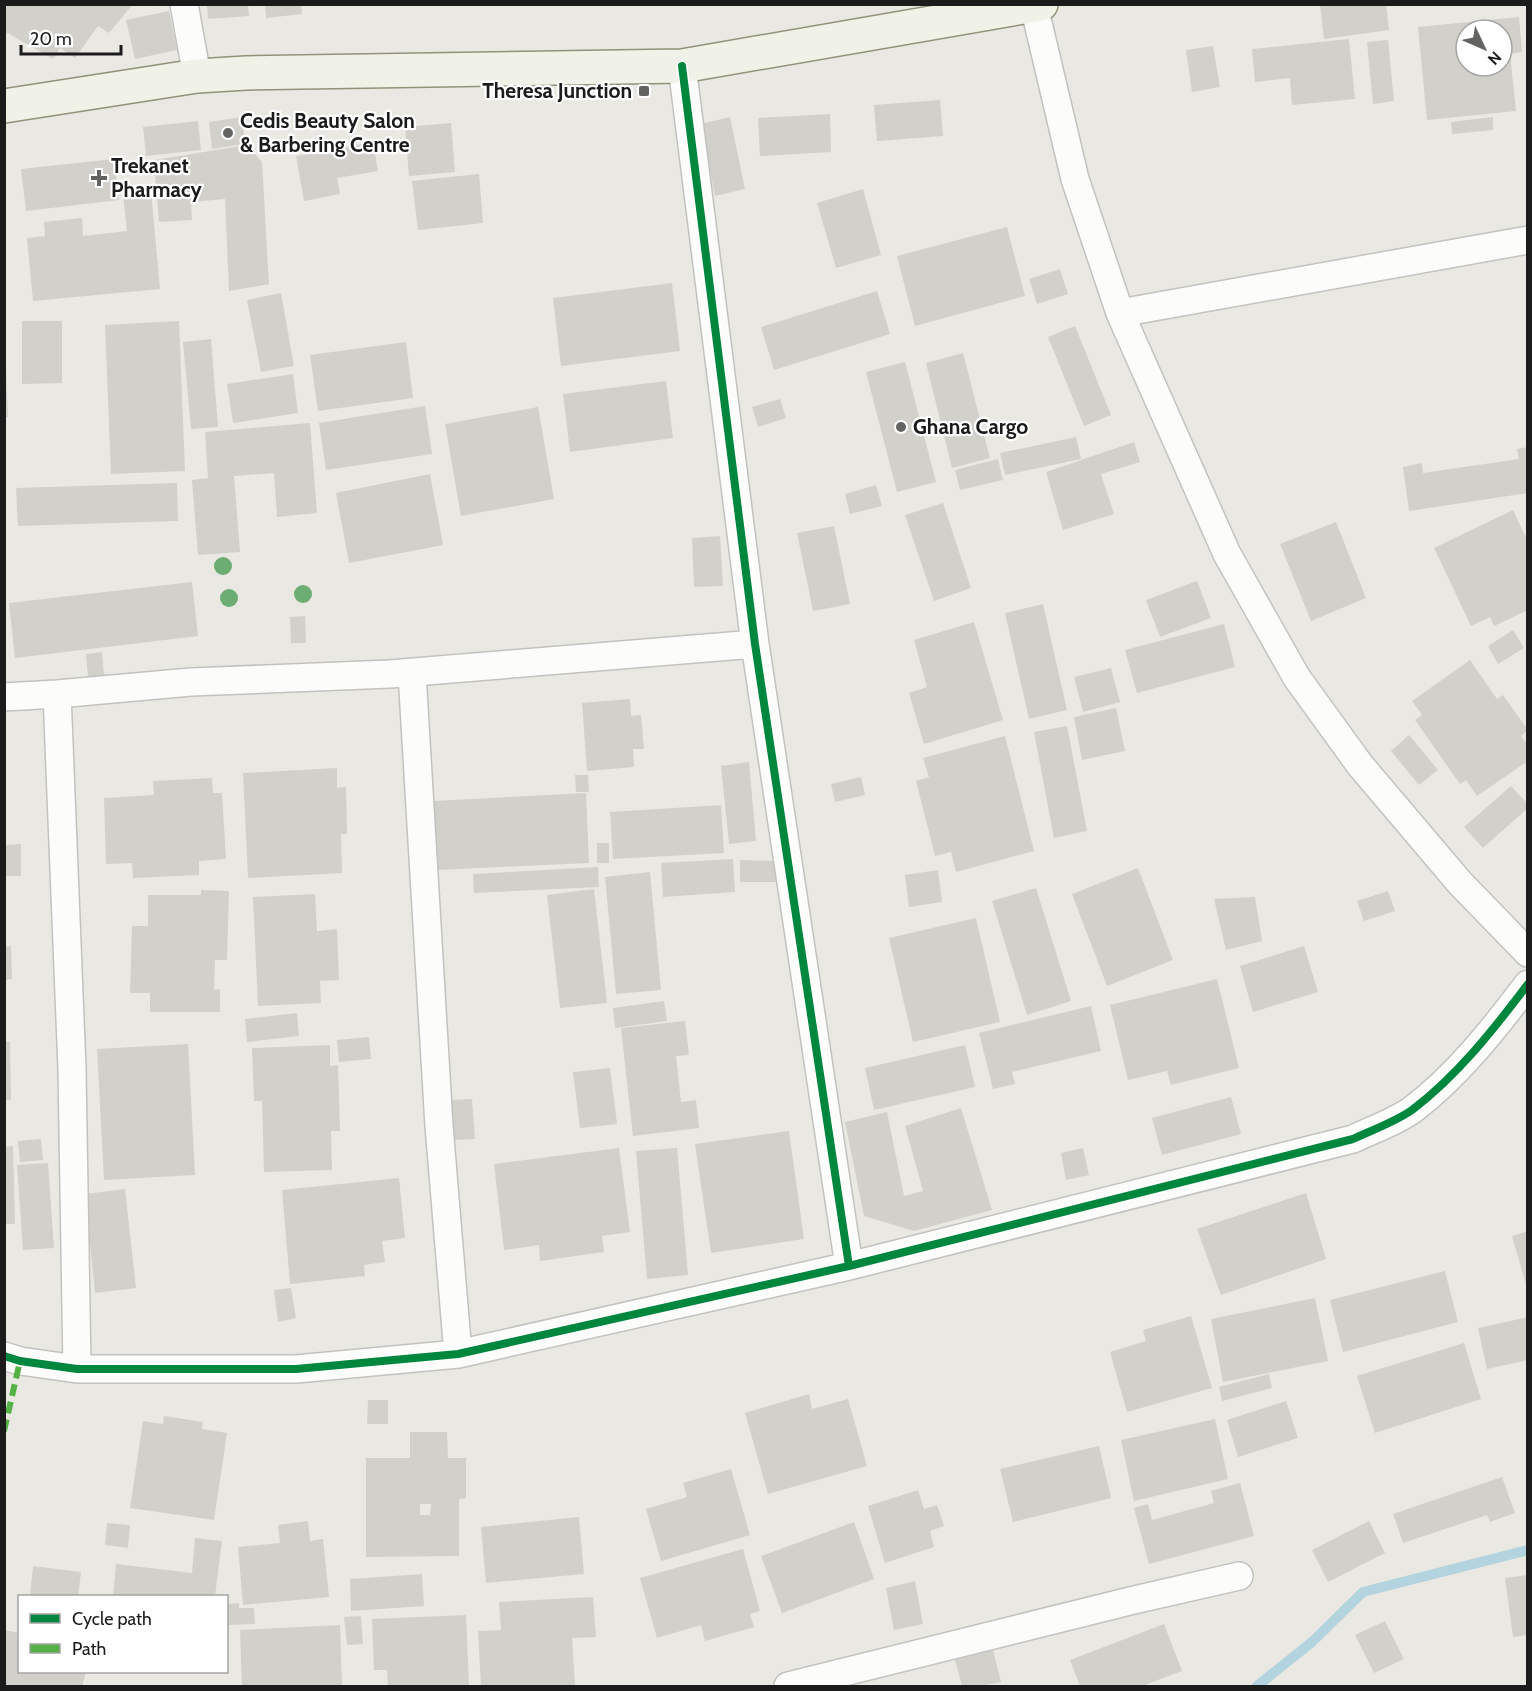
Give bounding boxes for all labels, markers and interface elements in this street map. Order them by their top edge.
scale bar [21,18,122,56]
north arrow [1454,18,1514,78]
text: 20 m [30,28,72,50]
text: N [1484,47,1505,69]
place label: Theresa Junction [482,78,632,103]
marker: Theresa Junction [637,84,651,98]
place label: Cedis Beauty Salon & Barbering Centre [240,108,415,157]
marker: Cedis Beauty Salon & Barbering Centre [221,126,235,140]
place label: Trekanet Pharmacy [111,153,203,202]
marker: Trekanet Pharmacy [92,171,106,185]
place label: Ghana Cargo [913,414,1028,439]
marker: Ghana Cargo [894,420,908,434]
legend [18,1595,228,1673]
text: Cycle path [72,1608,152,1630]
text: Path [72,1638,106,1660]

